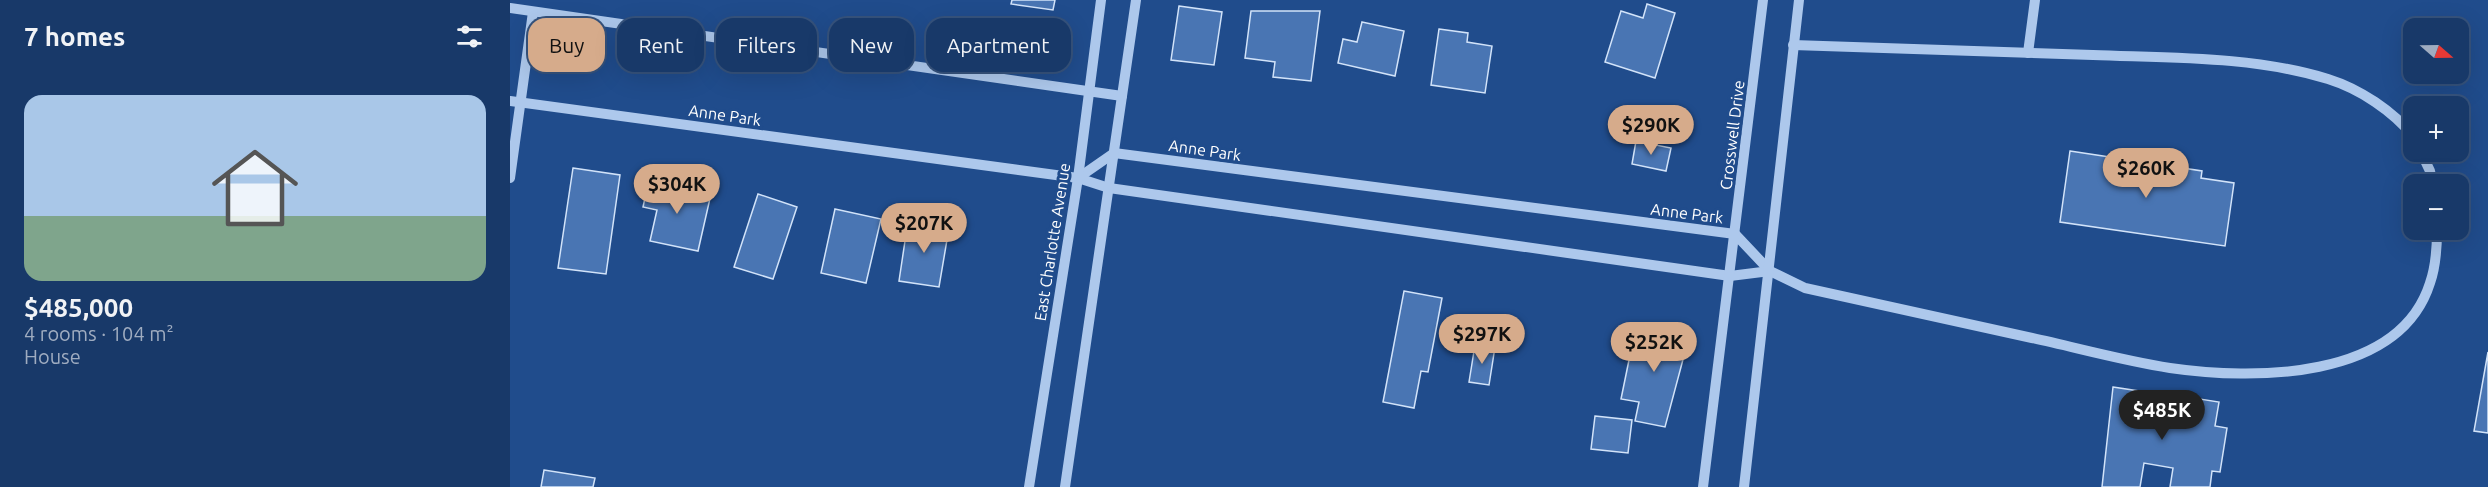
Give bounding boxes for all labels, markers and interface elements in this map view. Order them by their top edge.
chip: Buy [528,18,605,72]
chip: Rent [617,18,704,72]
chip: Filters [716,18,817,72]
chip: New [829,18,914,72]
chip: Apartment [926,18,1071,72]
north arrow [2403,18,2469,84]
map controls [2403,18,2469,240]
icon: filters [453,20,486,53]
text: 7 homes [24,22,125,51]
street label: Crosswell Drive [1716,79,1748,191]
button: + [2403,96,2469,162]
street label: Anne Park [688,101,762,129]
pin: $290K [1609,105,1693,156]
text: $290K [1622,113,1680,136]
icon: home [201,134,309,242]
street label: Anne Park [1168,136,1242,164]
pin: $260K [2104,148,2188,199]
text: $260K [2117,156,2175,179]
street label: East Charlotte Avenue [1031,162,1073,322]
pin: $304K [635,164,719,215]
text: $304K [648,172,706,195]
button: − [2403,174,2469,240]
street label: Anne Park [1650,200,1724,226]
pin: $207K [882,203,966,254]
text: $207K [895,211,953,234]
text: $485,000 [24,293,133,322]
pin: $297K [1440,314,1524,365]
text: 4 rooms · 104 m² [24,322,174,345]
text: $297K [1453,322,1511,345]
pin: $252K [1612,322,1696,373]
text: $252K [1625,330,1683,353]
text: House [24,345,81,368]
pin: $485K [2120,390,2204,441]
text: $485K [2133,398,2191,421]

